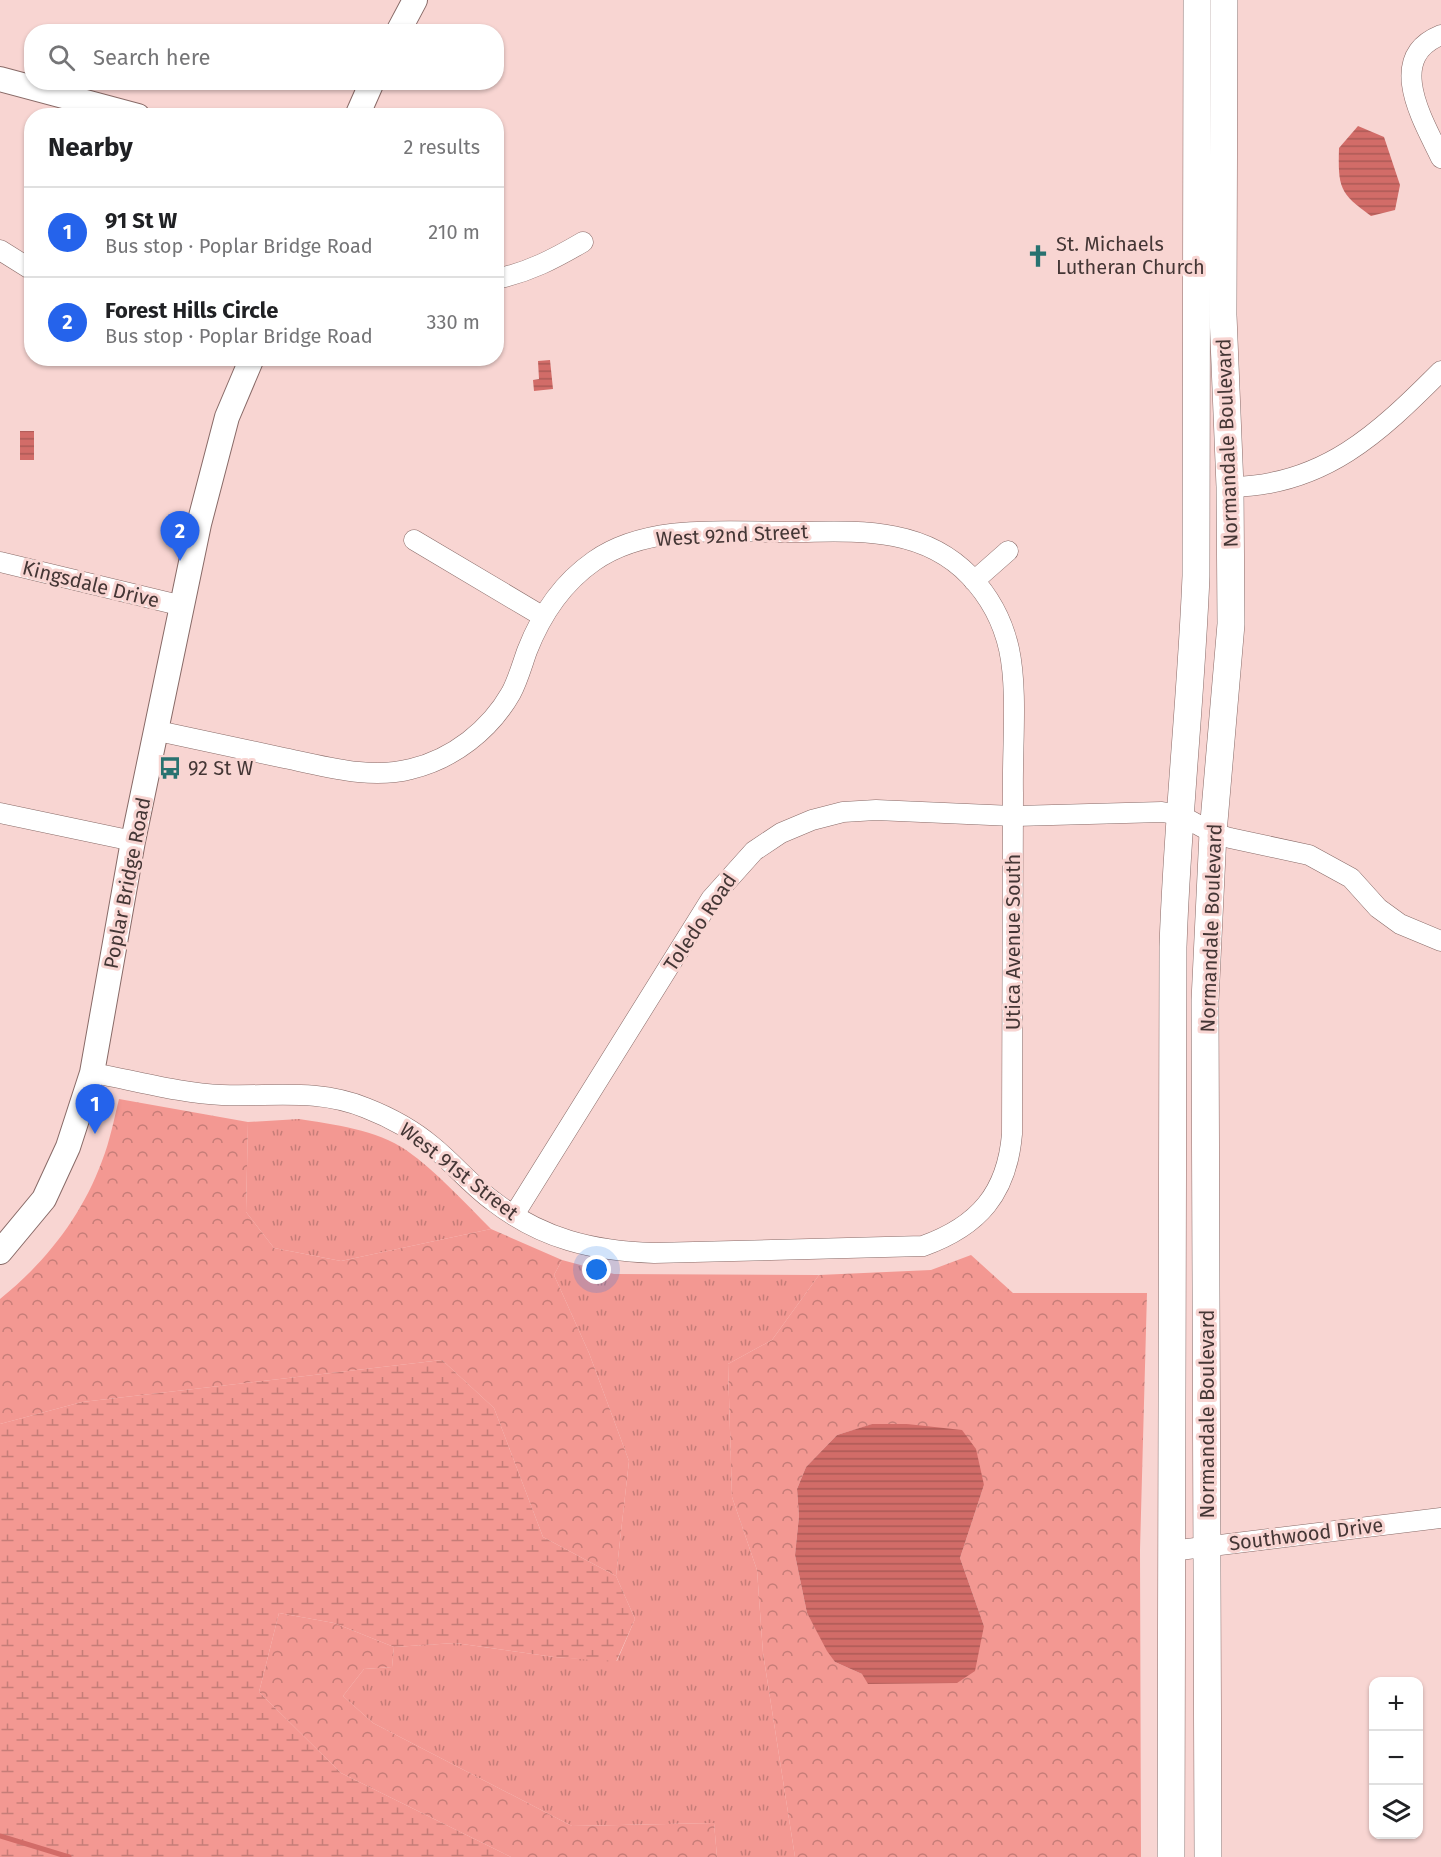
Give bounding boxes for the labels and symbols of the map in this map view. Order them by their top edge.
place label: St. Michaels Lutheran Church [1056,232,1205,279]
church icon: St. Michaels Lutheran Church [1025,243,1051,269]
street label: Normandale Boulevard [1211,338,1243,548]
pin: 2 [160,512,200,561]
street label: West 92nd Street [655,519,809,551]
street label: Kingsdale Drive [20,555,162,613]
bus stop icon: 92 St W [157,755,183,781]
place label: 92 St W [188,756,254,780]
street label: Poplar Bridge Road [99,795,155,971]
street label: Normandale Boulevard [1195,823,1227,1033]
street label: Utica Avenue South [1001,854,1025,1030]
street label: Toledo Road [659,869,741,975]
pin: 1 [76,1084,115,1134]
street label: West 91st Street [395,1117,524,1225]
your location [582,1255,611,1284]
street label: Normandale Boulevard [1195,1310,1219,1518]
street label: Southwood Drive [1228,1513,1384,1555]

